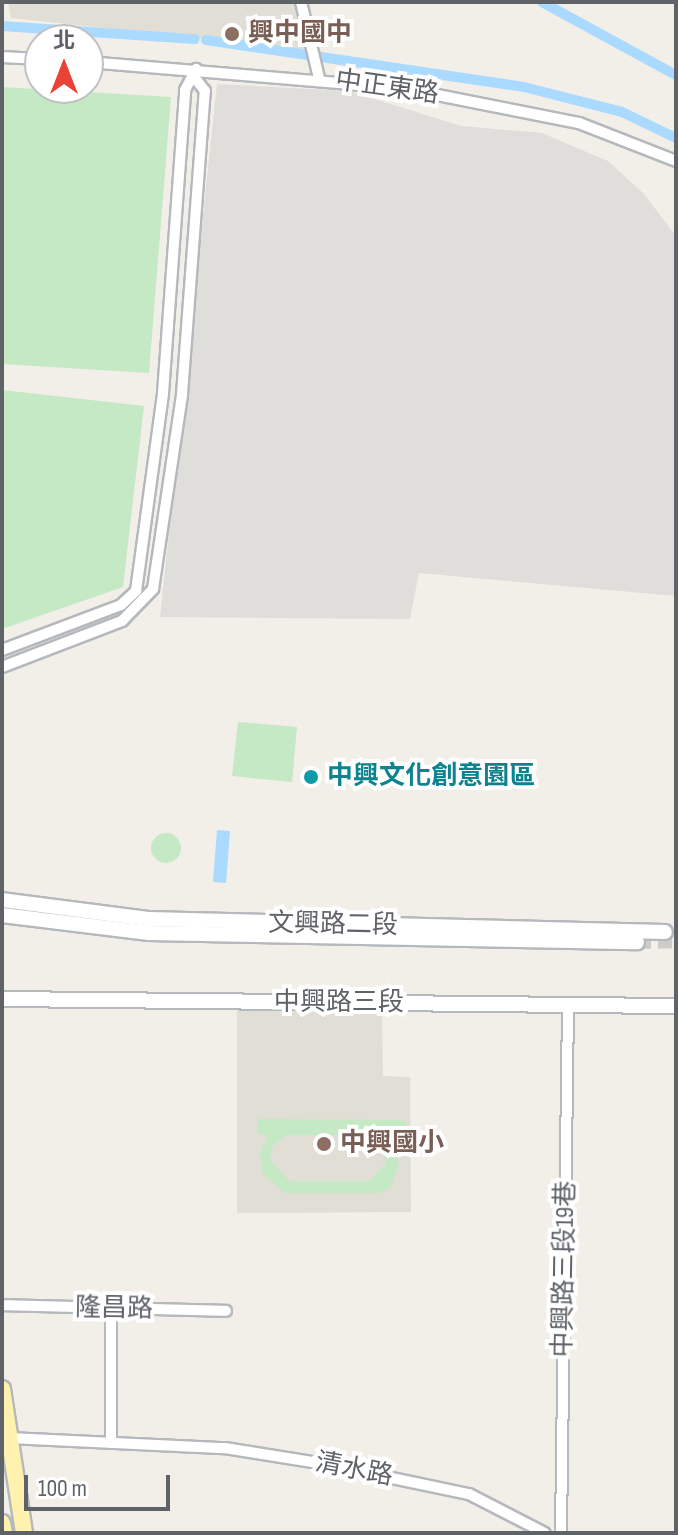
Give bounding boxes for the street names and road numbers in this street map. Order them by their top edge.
street label: 中正東路 [333,65,441,111]
street label: 文興路二段 [268,908,398,942]
street label: 中興路三段 [274,987,404,1019]
street label: 中興路三段19巷 [548,1180,582,1358]
street label: 隆昌路 [75,1293,153,1325]
street label: 清水路 [313,1447,395,1493]

